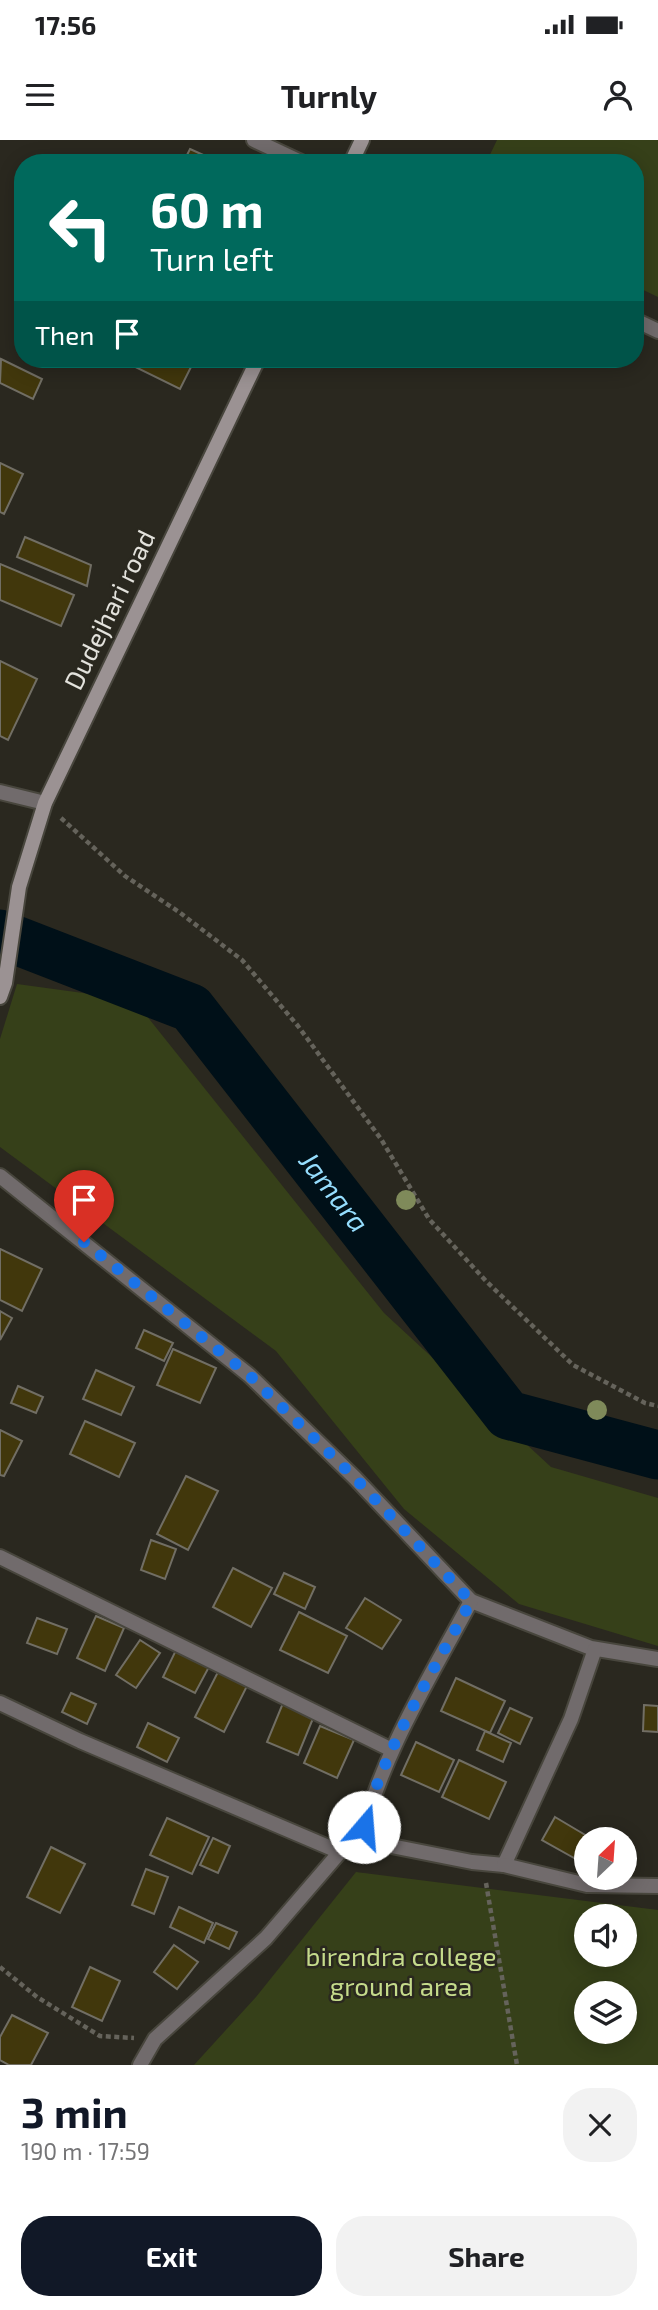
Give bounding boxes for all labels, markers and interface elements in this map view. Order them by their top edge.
text: 17:56 [35,9,96,40]
icon: menu [21,76,59,114]
text: Turnly [281,76,377,114]
icon: person [599,76,637,114]
text: 60 m [150,179,264,238]
icon: left [35,182,126,273]
text: Turn left [150,239,274,277]
icon: arrive [108,315,146,353]
text: Then [35,319,94,350]
street label: Dudejhari road [57,525,161,694]
water label: Jamara [292,1143,377,1238]
pin [54,1170,114,1242]
icon: arrive [65,1181,103,1219]
position arrow [327,1790,401,1864]
north arrow [574,1827,637,1890]
map controls [574,1827,637,2044]
button: sound [574,1904,637,1967]
park label: birendra college ground area [306,1940,496,2001]
button: layers [574,1981,637,2044]
text: 3 min [21,2086,128,2136]
button: close [563,2088,637,2162]
text: 190 m · 17:59 [21,2137,150,2165]
button: Exit [21,2216,322,2296]
button: Share [336,2216,637,2296]

